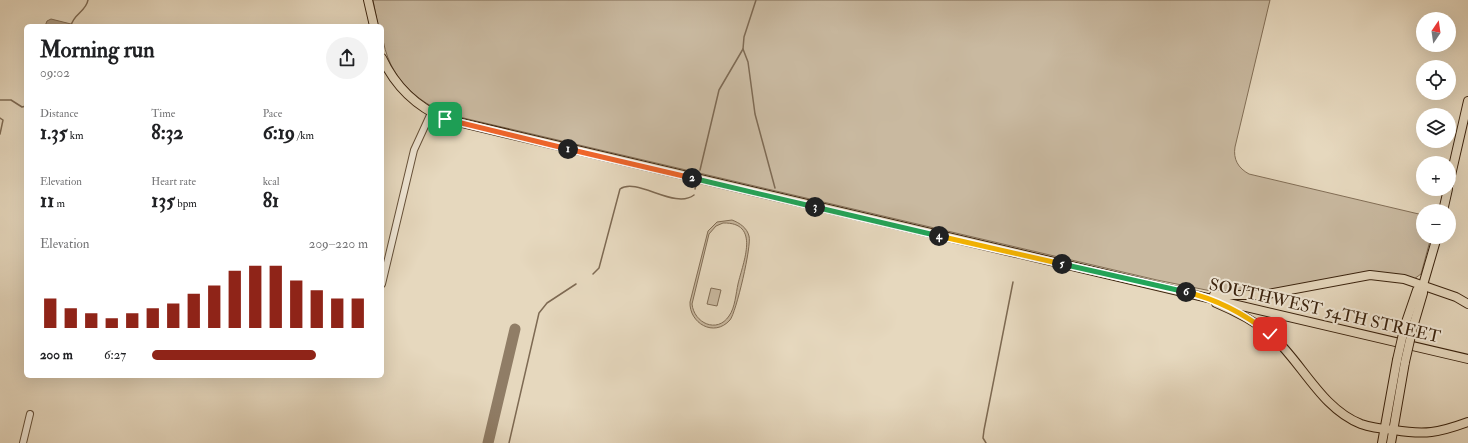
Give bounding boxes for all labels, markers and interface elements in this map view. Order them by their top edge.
north arrow [1416,12,1456,52]
map controls [1416,12,1456,244]
text: Morning run [40,36,155,64]
button: share [326,37,368,79]
button: locate [1416,60,1456,100]
text: 09:02 [40,65,70,81]
pin [428,102,462,136]
text: Distance [40,107,78,120]
text: Time [151,107,175,120]
text: Pace [263,107,282,120]
icon: arrive [434,108,456,130]
button: layers [1416,108,1456,148]
text: 1.35 [40,120,68,145]
text: 8:32 [151,120,183,145]
text: 6:19 [263,120,295,145]
text: km [68,129,84,142]
text: /km [295,129,314,142]
pin: 1 [558,139,578,159]
text: 1 [566,142,570,155]
button: + [1416,156,1456,196]
pin: 2 [682,168,702,188]
text: 2 [689,171,695,184]
text: Elevation [40,175,82,188]
text: Heart rate [151,175,196,188]
text: kcal [263,175,280,188]
text: 11 [40,188,54,213]
text: 135 [151,188,175,213]
text: 81 [263,188,279,213]
text: m [54,197,65,210]
text: bpm [175,197,197,210]
pin: 3 [805,197,825,217]
text: 3 [813,200,817,213]
button: − [1416,204,1456,244]
pin: 4 [929,226,949,246]
text: 4 [936,229,942,242]
text: Elevation [40,236,90,252]
text: 209–220 m [309,236,368,252]
pin: 5 [1052,254,1072,274]
text: 5 [1060,257,1064,270]
street label: SOUTHWEST 54TH STREET [1207,274,1443,347]
pin: 6 [1176,282,1196,302]
text: 6 [1183,285,1189,298]
pin [1253,317,1287,351]
icon: check [1259,323,1281,345]
text: 200 m [40,347,73,363]
text: 6:27 [104,347,126,363]

